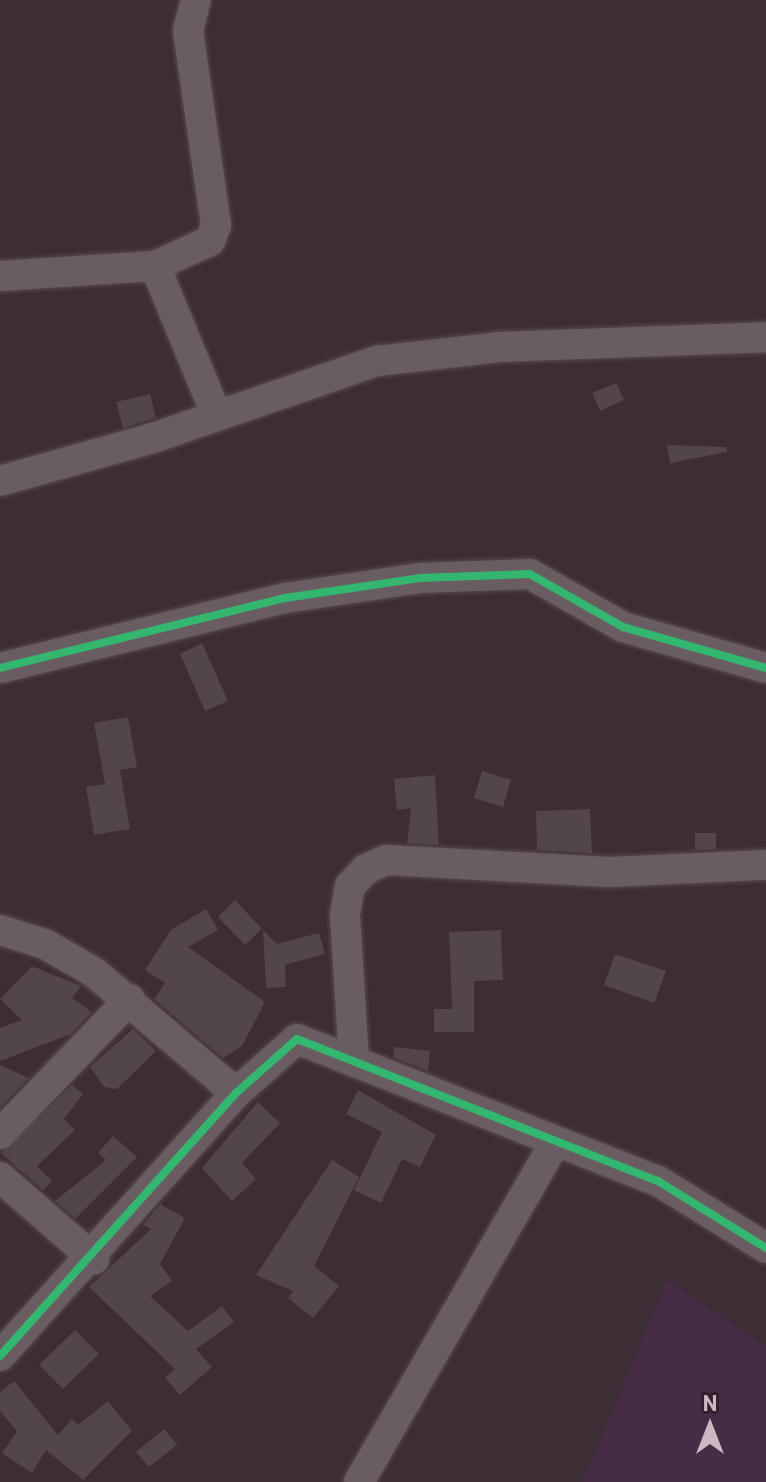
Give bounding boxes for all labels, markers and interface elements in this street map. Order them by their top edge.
north arrow [670,1386,750,1466]
text: N [703,1389,717,1415]

